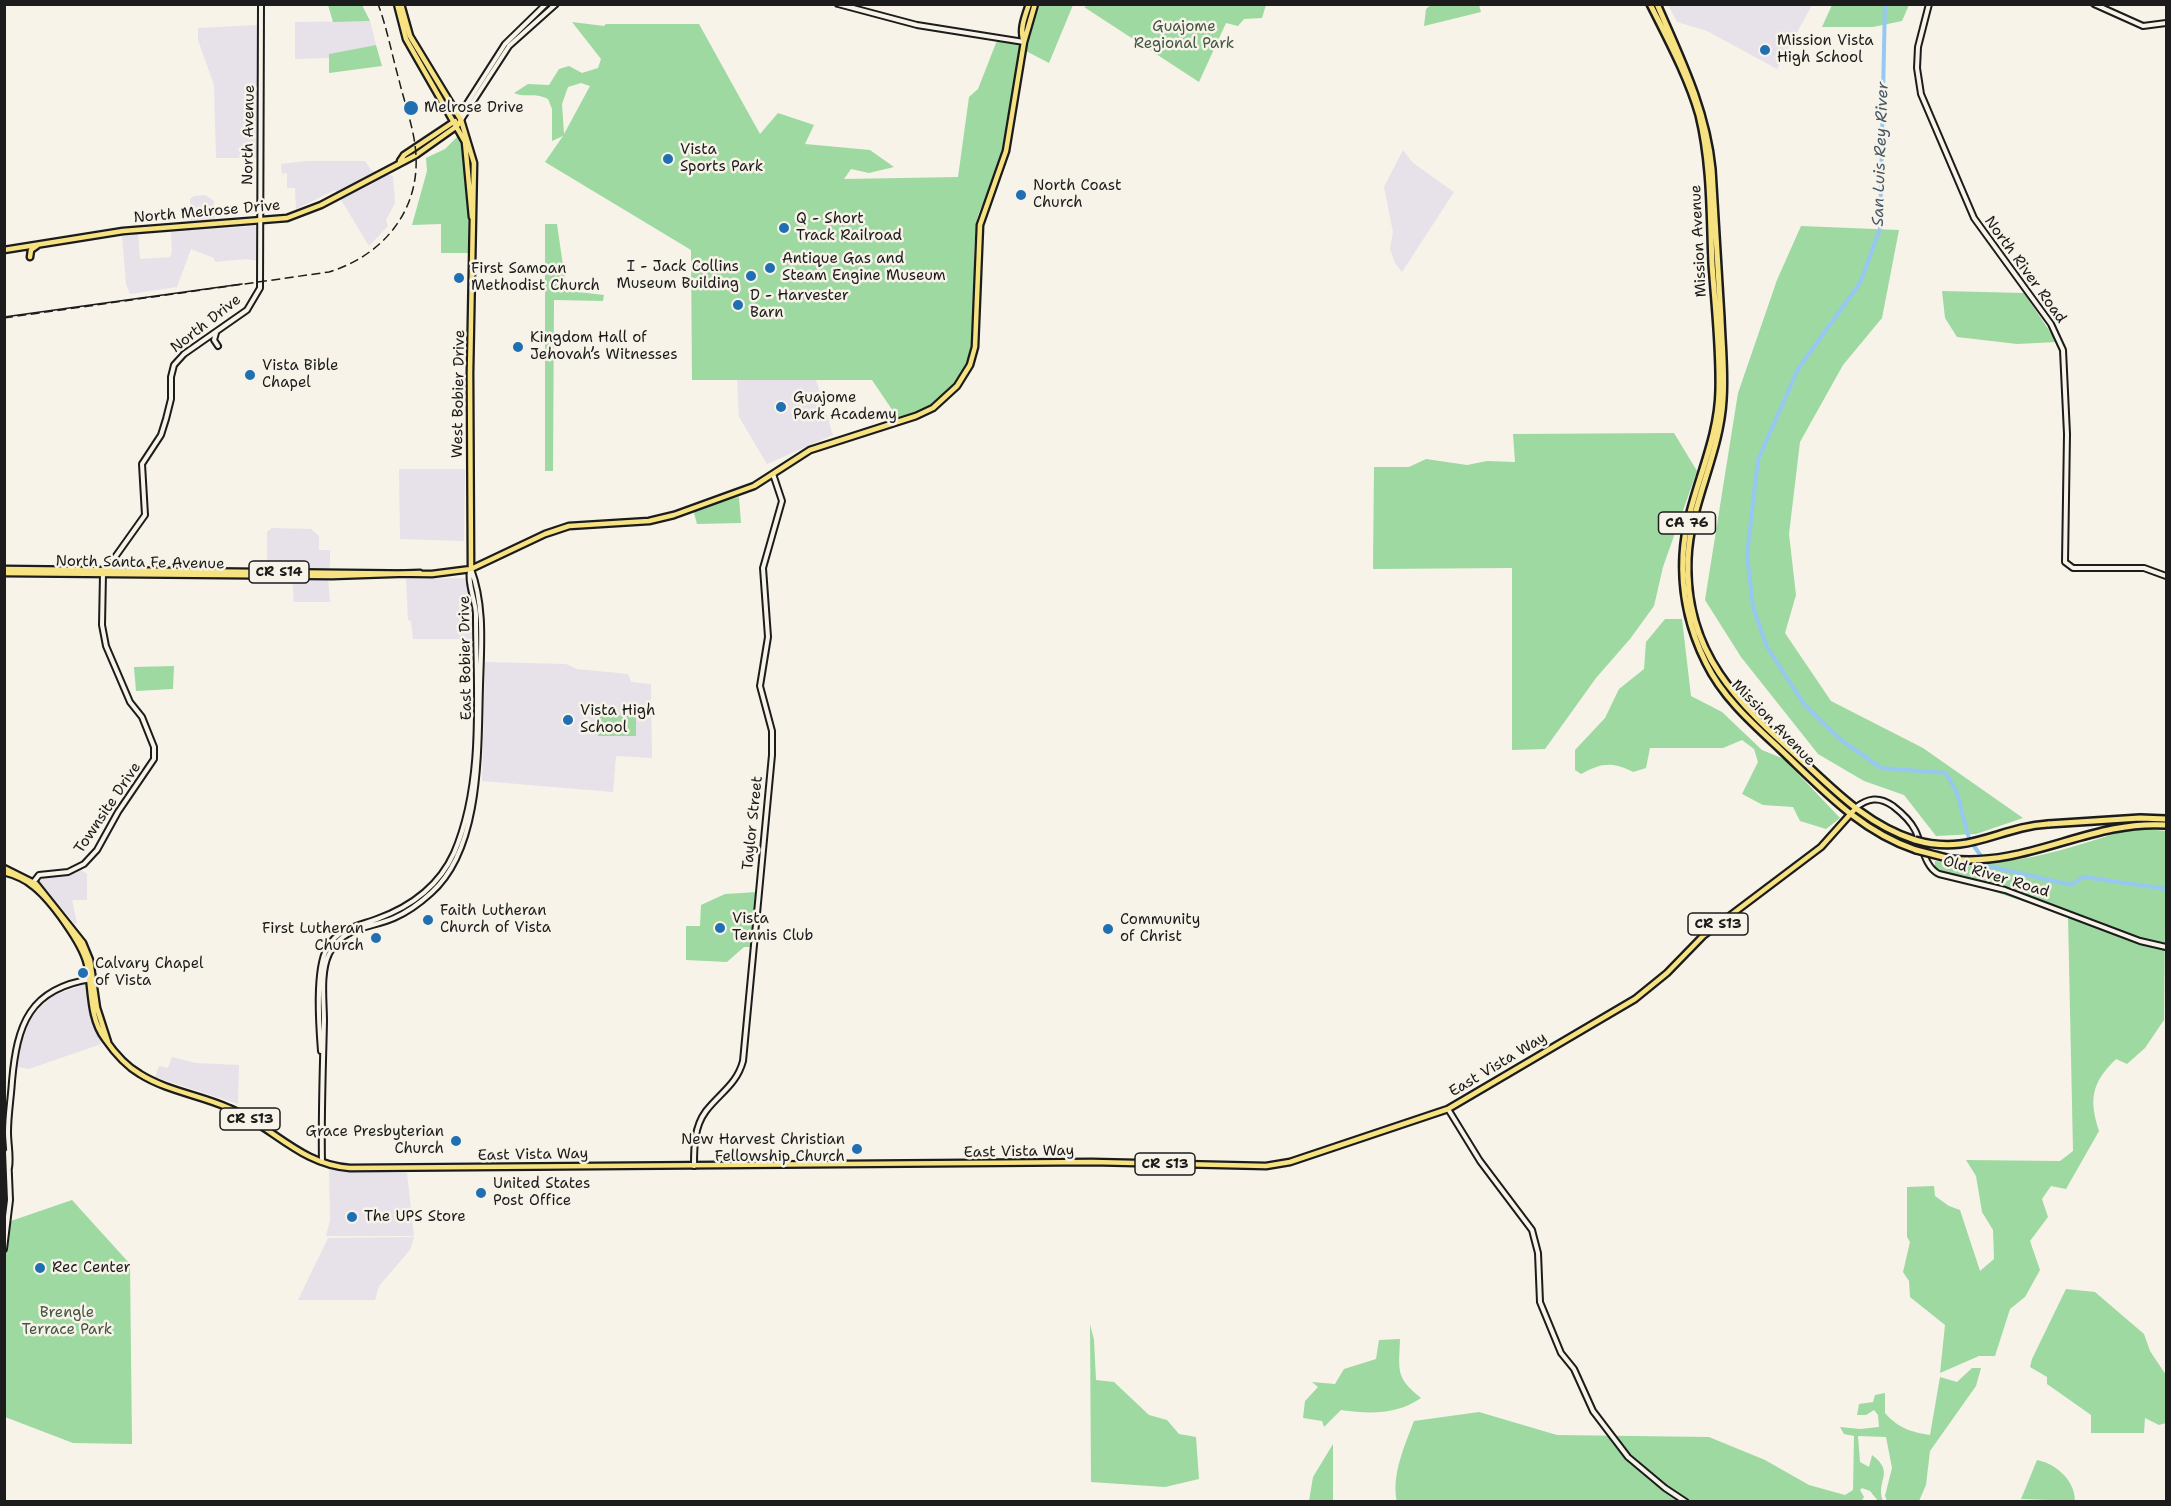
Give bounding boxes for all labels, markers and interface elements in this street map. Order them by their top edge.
park label: Guajome Regional Park [1134,18,1234,53]
place label: Mission Vista High School [1777,32,1874,67]
marker: Mission Vista High School [1758,43,1772,57]
water label: San Luis Rey River [1869,81,1893,227]
street label: North Avenue [239,85,259,185]
marker: Melrose Drive [402,99,420,117]
place label: Melrose Drive [424,99,524,117]
place label: Vista Sports Park [680,141,763,176]
marker: Vista Sports Park [661,152,675,166]
place label: North Coast Church [1033,177,1122,212]
street label: Mission Avenue [1687,184,1711,298]
marker: North Coast Church [1014,188,1028,202]
street label: North Melrose Drive [133,197,281,227]
place label: Q - Short Track Railroad [796,210,902,245]
street label: North River Road [1980,213,2070,327]
marker: Q - Short Track Railroad [777,221,791,235]
place label: Antique Gas and Steam Engine Museum [782,250,946,285]
place label: I - Jack Collins Museum Building [617,258,739,293]
place label: First Samoan Methodist Church [471,260,600,295]
marker: Antique Gas and Steam Engine Museum [763,261,777,275]
marker: I - Jack Collins Museum Building [744,269,758,283]
marker: First Samoan Methodist Church [452,271,466,285]
place label: D - Harvester Barn [750,287,849,322]
street label: North Drive [167,291,245,357]
marker: D - Harvester Barn [731,298,745,312]
place label: Kingdom Hall of Jehovah’s Witnesses [530,329,678,364]
street label: West Bobier Drive [449,330,469,458]
marker: Kingdom Hall of Jehovah’s Witnesses [511,340,525,354]
place label: Vista Bible Chapel [262,357,339,392]
marker: Vista Bible Chapel [243,368,257,382]
place label: Guajome Park Academy [793,389,897,424]
marker: Guajome Park Academy [774,400,788,414]
road number: CA 76 [1658,512,1716,534]
street label: North Santa Fe Avenue [55,553,225,573]
road number: CR S14 [249,561,309,583]
street label: East Bobier Drive [456,595,476,721]
street label: Mission Avenue [1727,676,1819,770]
place label: Vista High School [580,702,655,737]
marker: Vista High School [561,713,575,727]
street label: Townsite Drive [71,759,145,857]
street label: Taylor Street [739,775,767,871]
street label: Old River Road [1941,852,2051,902]
place label: Faith Lutheran Church of Vista [440,902,551,937]
place label: Vista Tennis Club [732,910,813,945]
place label: Community of Christ [1120,911,1200,946]
marker: Faith Lutheran Church of Vista [421,913,435,927]
road number: CR S13 [1688,913,1748,935]
place label: First Lutheran Church [262,920,364,955]
marker: Vista Tennis Club [713,921,727,935]
marker: Community of Christ [1101,922,1115,936]
marker: First Lutheran Church [369,931,383,945]
place label: Calvary Chapel of Vista [95,955,204,990]
marker: Calvary Chapel of Vista [76,966,90,980]
street label: East Vista Way [1446,1029,1550,1101]
road number: CR S13 [220,1108,280,1130]
place label: Grace Presbyterian Church [306,1123,444,1158]
place label: New Harvest Christian Fellowship Church [681,1131,845,1166]
marker: Grace Presbyterian Church [449,1134,463,1148]
marker: New Harvest Christian Fellowship Church [850,1142,864,1156]
street label: East Vista Way [964,1142,1074,1162]
street label: East Vista Way [478,1145,588,1165]
road number: CR S13 [1135,1153,1195,1175]
place label: United States Post Office [493,1175,591,1210]
marker: United States Post Office [474,1186,488,1200]
place label: The UPS Store [364,1208,466,1226]
marker: The UPS Store [345,1210,359,1224]
place label: Rec Center [52,1259,131,1277]
marker: Rec Center [33,1261,47,1275]
park label: Brengle Terrace Park [22,1304,112,1339]

